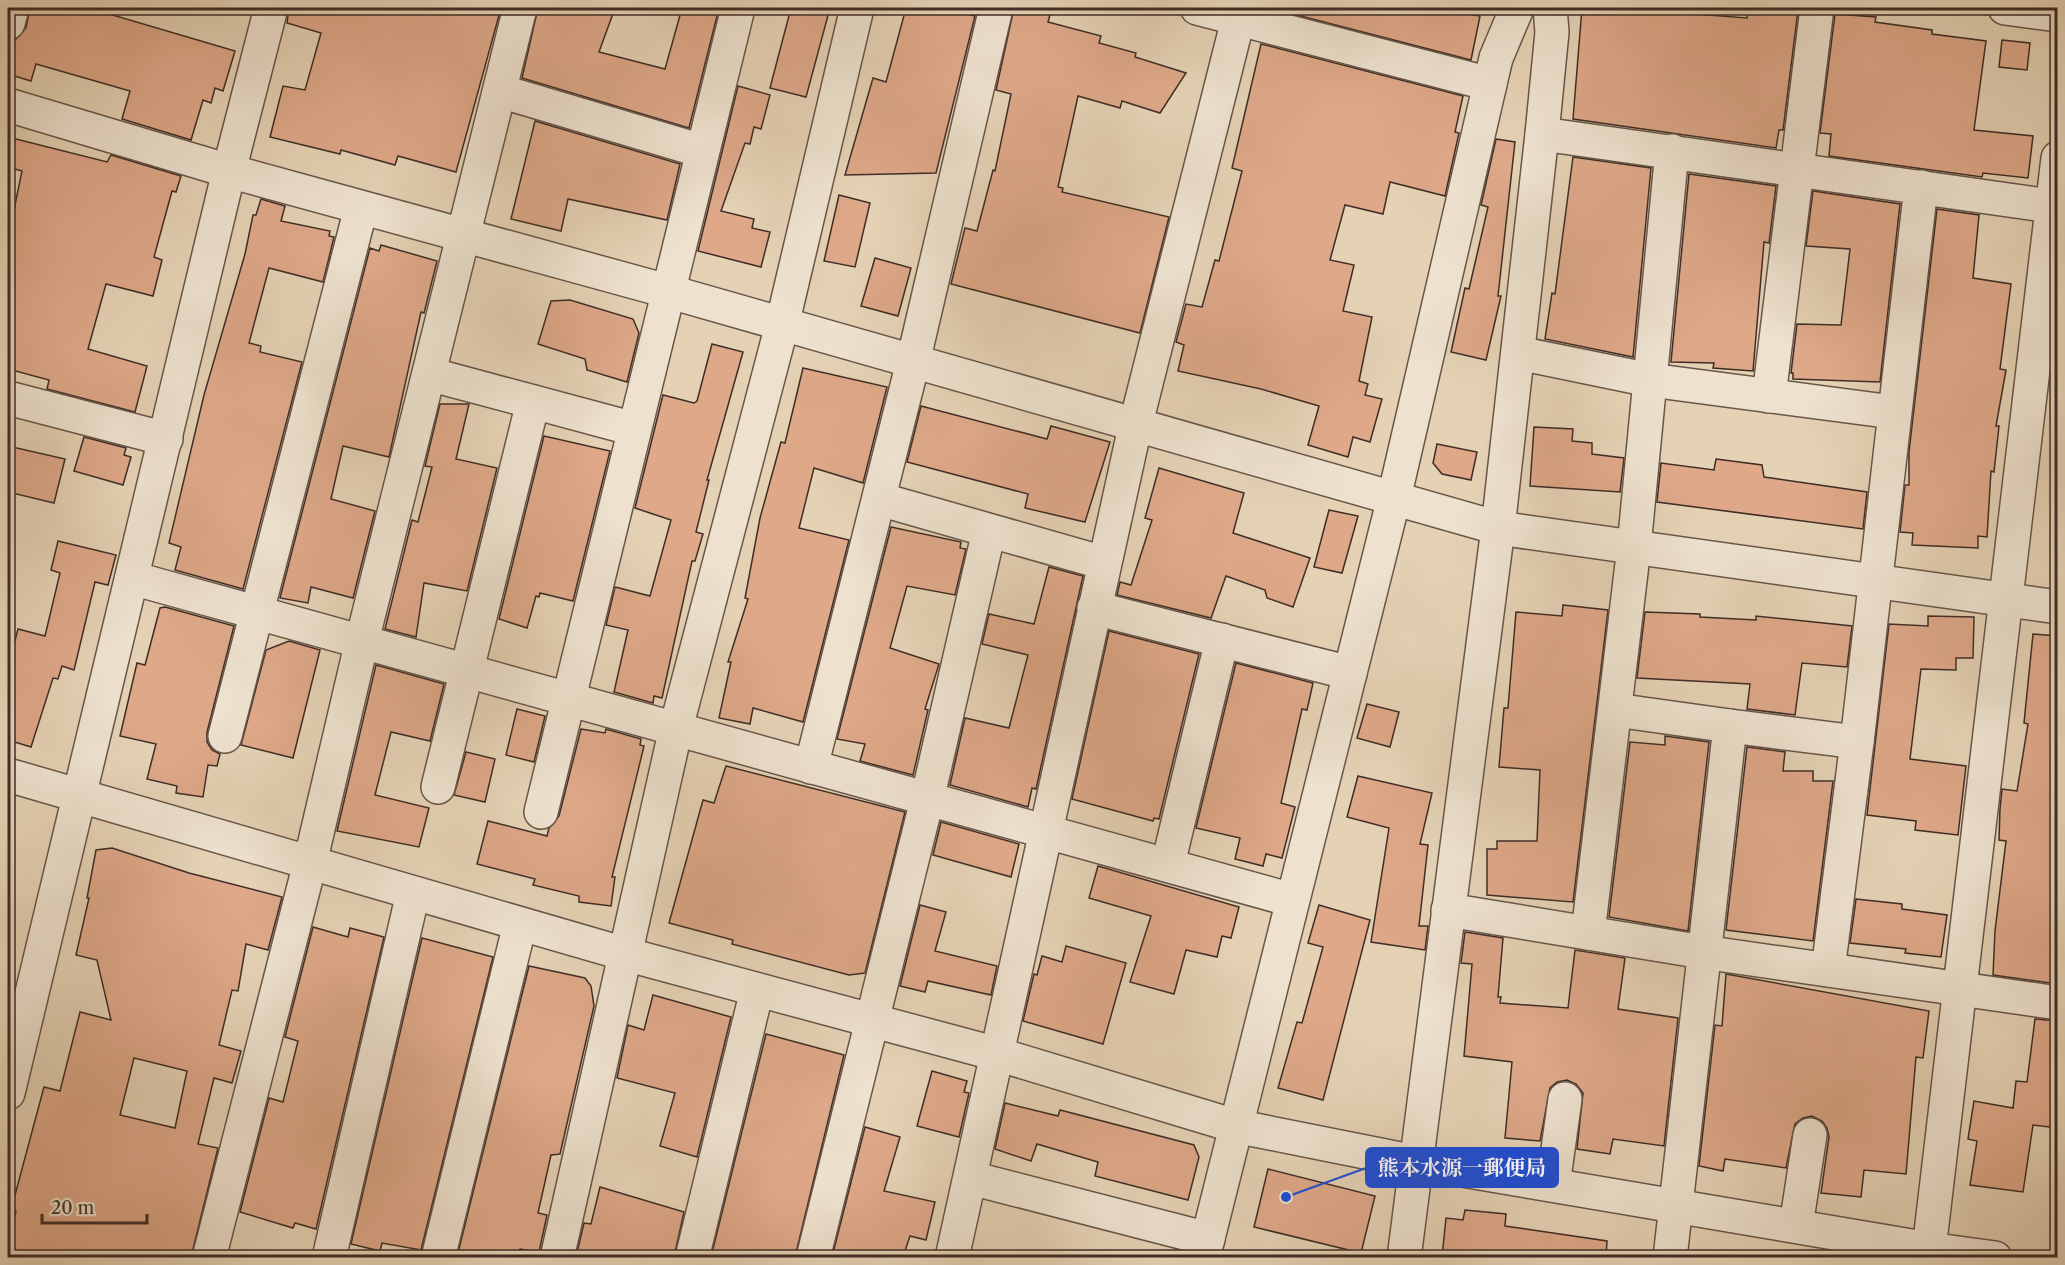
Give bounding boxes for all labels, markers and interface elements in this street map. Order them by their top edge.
callout: 熊本水源一郵便局 [1366,1148,1558,1187]
text: 熊本水源一郵便局 [1378,1155,1546,1180]
scale bar [42,1187,147,1225]
text: 20 m [51,1197,95,1219]

